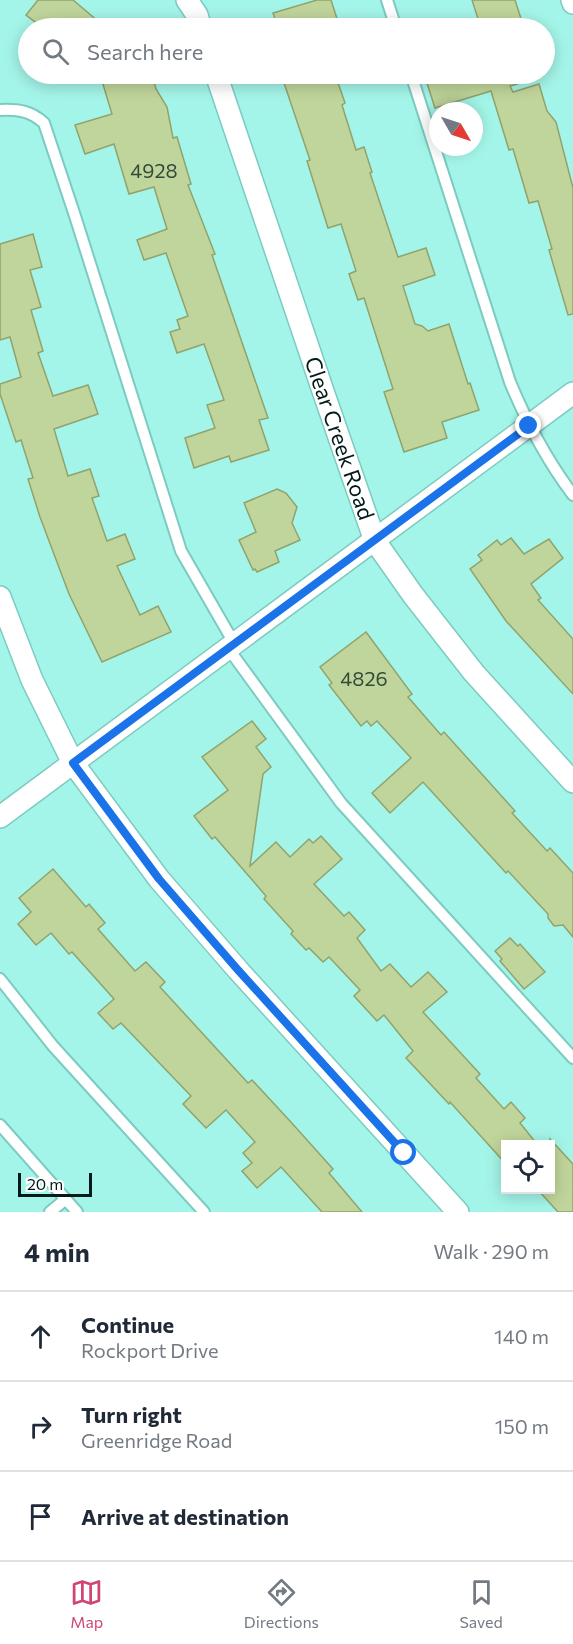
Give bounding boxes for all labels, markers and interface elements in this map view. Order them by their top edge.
search box [18,18,555,84]
icon: search [39,35,72,68]
text: Search here [87,38,203,65]
north arrow [429,102,483,156]
house number: 4928 [130,158,178,182]
street label: Clear Creek Road [299,353,381,523]
route end [515,412,541,438]
house number: 4826 [340,666,388,690]
route start [390,1139,416,1165]
map controls [501,1140,555,1194]
button: locate [501,1140,555,1194]
scale bar [18,1170,92,1198]
text: 20 m [27,1174,63,1193]
text: 4 min [24,1236,90,1267]
text: Walk · 290 m [433,1239,549,1263]
text: Continue [81,1311,174,1338]
icon: ahead [24,1320,57,1353]
text: 140 m [494,1324,549,1348]
text: Rockport Drive [81,1338,219,1362]
text: Turn right [81,1401,182,1428]
icon: right [24,1410,57,1443]
text: 150 m [495,1414,549,1438]
text: Greenridge Road [81,1428,232,1452]
icon: arrive [24,1500,57,1533]
text: Arrive at destination [81,1503,289,1530]
tab: Map [70,1576,103,1631]
tab: Directions [244,1576,319,1631]
tab: Saved [459,1576,503,1631]

